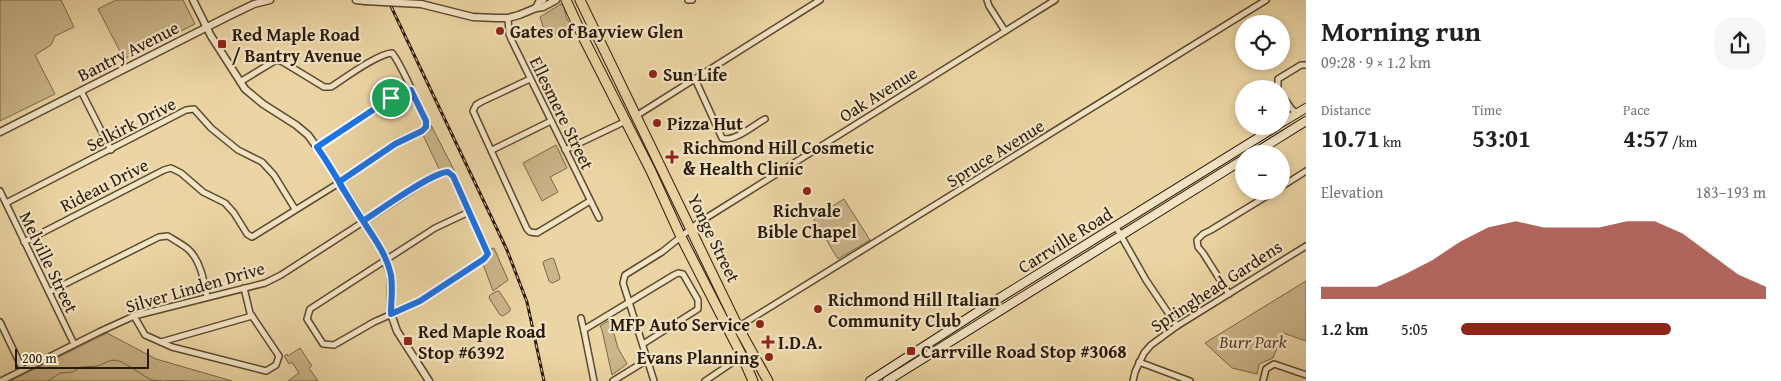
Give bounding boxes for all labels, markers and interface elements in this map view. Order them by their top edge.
text: Morning run [1321,10,1481,51]
street label: Bantry Avenue [72,14,184,88]
map controls [1235,15,1290,200]
button: locate [1235,15,1290,70]
button: share [1714,17,1766,69]
place label: Gates of Bayview Glen [510,18,684,45]
place label: Red Maple Road / Bantry Avenue [232,21,362,69]
marker: Gates of Bayview Glen [494,25,506,37]
marker: Red Maple Road / Bantry Avenue [216,38,228,50]
text: 09:28 · 9 × 1.2 km [1321,50,1431,74]
street label: Ellesmere Street [523,52,601,175]
street label: Oak Avenue [834,59,922,129]
place label: Sun Life [663,61,728,88]
marker: Sun Life [647,68,659,80]
pin [370,77,412,119]
button: + [1235,80,1290,135]
icon: arrive [377,84,405,112]
street label: Selkirk Drive [81,90,181,158]
text: Distance [1321,100,1371,120]
text: Time [1472,100,1502,120]
text: Pace [1623,100,1650,120]
place label: Pizza Hut [667,110,743,137]
street label: Spruce Avenue [941,112,1049,194]
marker: Pizza Hut [651,117,663,129]
text: 10.71 [1321,120,1380,156]
text: 53:01 [1472,120,1531,156]
text: 4:57 [1623,120,1669,156]
text: km [1380,132,1402,152]
text: /km [1669,132,1697,152]
place label: Richmond Hill Cosmetic & Health Clinic [683,134,874,182]
button: − [1235,145,1290,200]
marker: Richmond Hill Cosmetic & Health Clinic [665,150,679,164]
street label: Rideau Drive [55,151,153,219]
text: Elevation [1321,180,1384,204]
text: 183–193 m [1696,180,1766,204]
marker: Richvale Bible Chapel [801,185,813,197]
street label: Yonge Street [681,189,747,288]
place label: Richvale Bible Chapel [757,197,857,245]
street label: Carrville Road [1012,200,1118,280]
street label: Melville Street [13,206,86,318]
street label: Springhead Gardens [1145,233,1287,339]
street label: Silver Linden Drive [122,254,268,320]
place label: Richmond Hill Italian Community Club [828,286,1000,334]
marker: Richmond Hill Italian Community Club [812,303,824,315]
place label: MFP Auto Service [610,311,750,338]
text: 1.2 km [1321,317,1368,341]
text: 5:05 [1401,317,1428,341]
place label: Red Maple Road Stop #6392 [418,318,547,366]
marker: MFP Auto Service [754,318,766,330]
park label: Burr Park [1218,328,1287,355]
place label: I.D.A. [778,329,823,356]
marker: Red Maple Road Stop #6392 [402,335,414,347]
marker: I.D.A. [762,336,774,348]
place label: Carrville Road Stop #3068 [921,338,1127,365]
place label: Evans Planning [637,344,760,371]
marker: Carrville Road Stop #3068 [905,345,917,357]
scale bar [15,346,149,369]
text: 200 m [22,348,57,368]
marker: Evans Planning [763,351,775,363]

